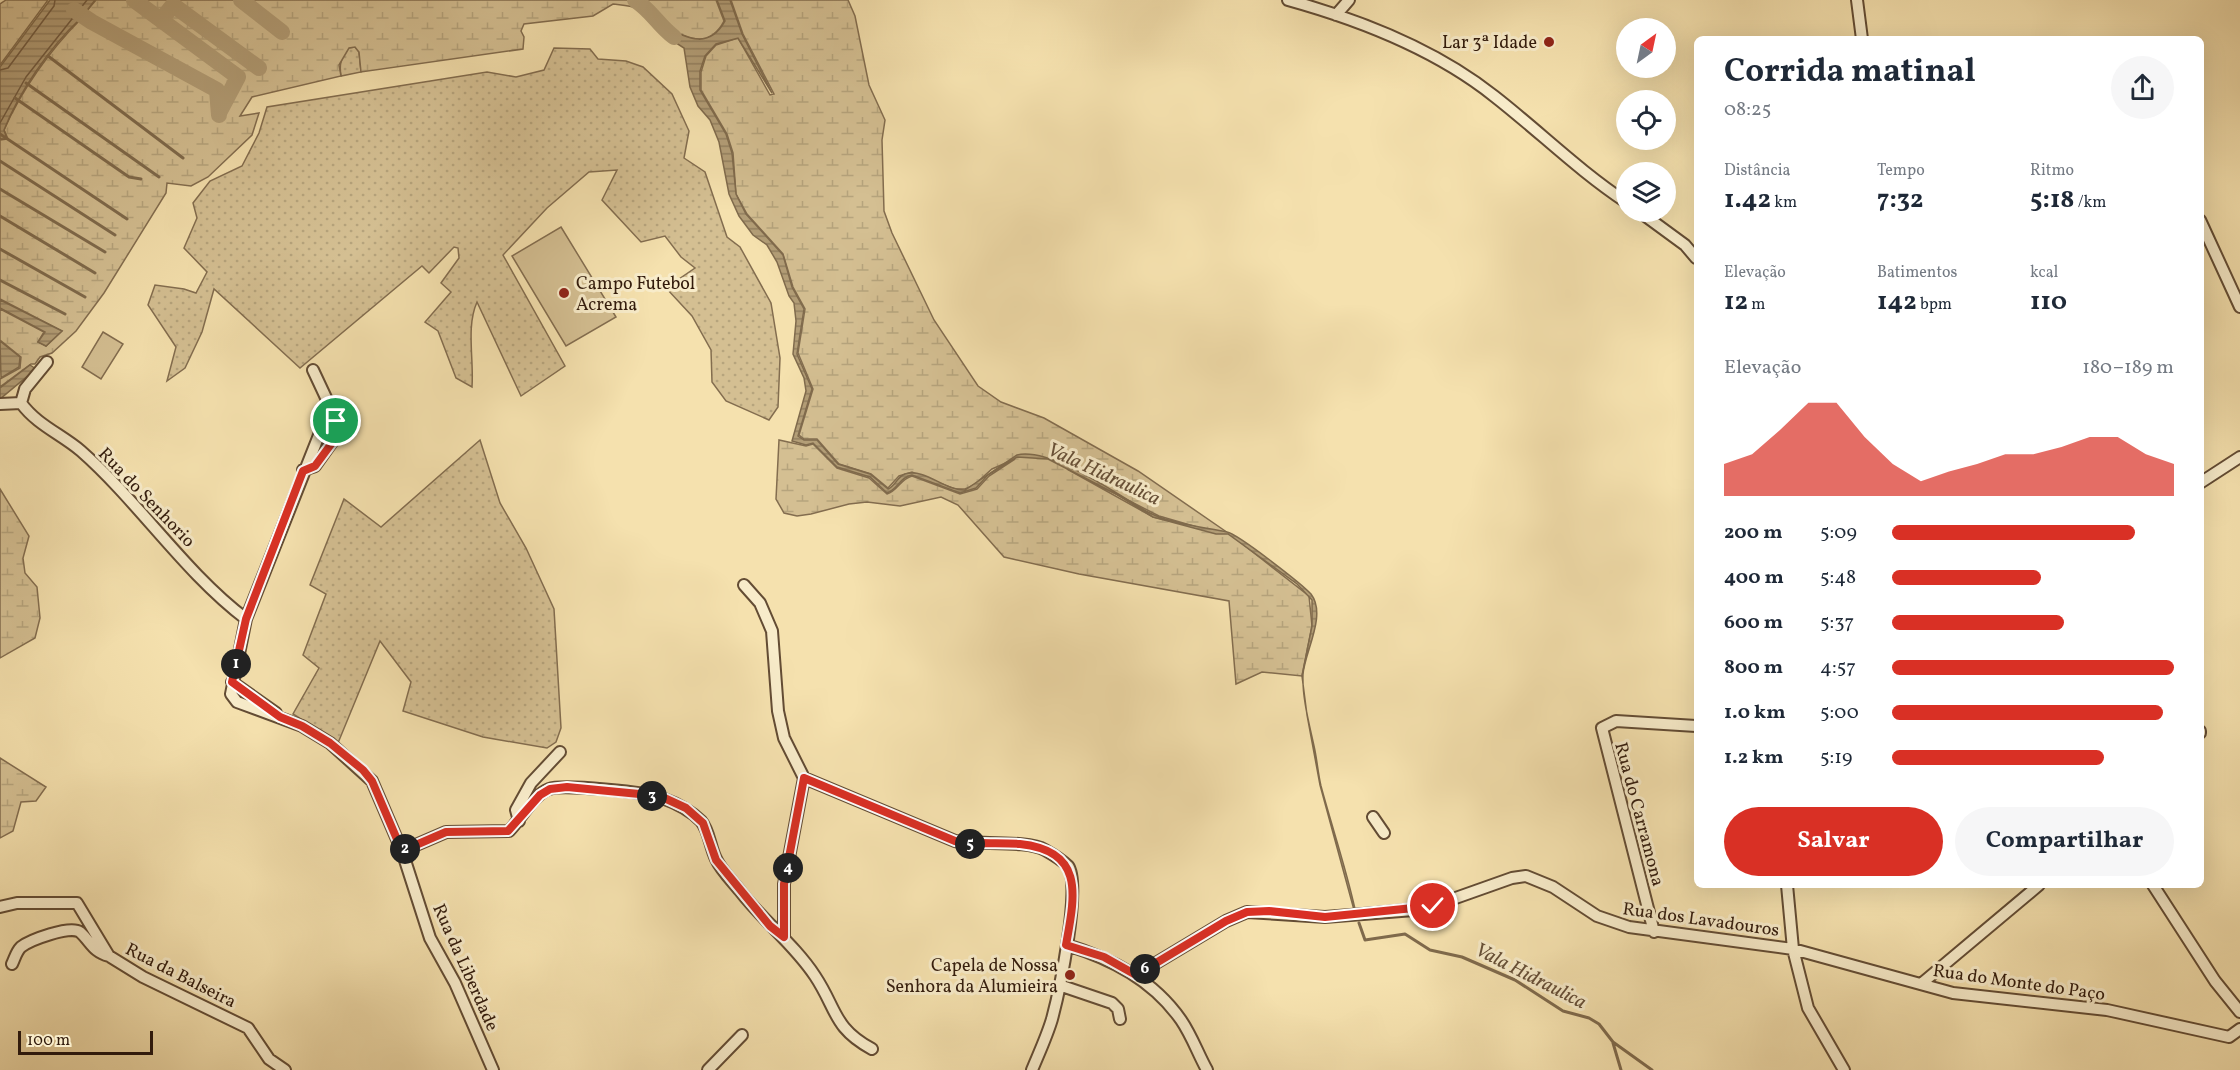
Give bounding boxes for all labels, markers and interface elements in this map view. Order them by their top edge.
north arrow [1616,18,1676,78]
map controls [1616,18,1676,222]
place label: Lar 3ª Idade [1442,31,1537,56]
marker: Lar 3ª Idade [1542,35,1556,49]
text: Corrida matinal [1724,50,1976,96]
button: share [2111,56,2174,119]
button: locate [1616,90,1676,150]
text: 08:25 [1724,96,1771,124]
text: Distância [1724,160,1790,182]
text: Tempo [1877,160,1925,182]
text: Ritmo [2030,160,2074,182]
button: layers [1616,162,1676,222]
text: 1.42 [1724,182,1771,218]
text: 7:32 [1877,182,1924,218]
text: 5:18 [2030,182,2075,218]
text: km [1771,192,1797,214]
text: /km [2075,192,2106,214]
text: Elevação [1724,262,1786,284]
text: Batimentos [1877,262,1957,284]
text: kcal [2030,262,2058,284]
place label: Campo Futebol Acrema [576,272,695,318]
text: 12 [1724,284,1748,320]
text: 142 [1877,284,1917,320]
text: 110 [2030,284,2067,320]
marker: Campo Futebol Acrema [557,286,571,300]
text: m [1748,294,1765,316]
text: bpm [1917,294,1952,316]
text: Elevação [1724,354,1801,382]
text: 180–189 m [2082,354,2174,382]
pin [310,395,361,446]
icon: arrive [319,404,352,437]
water label: Vala Hidraulica [1042,436,1164,513]
street label: Rua do Senhorio [92,442,200,554]
text: 200 m [1724,519,1782,547]
text: 5:09 [1820,519,1857,547]
text: 400 m [1724,564,1784,592]
text: 5:48 [1820,564,1856,592]
text: 600 m [1724,609,1783,637]
text: 5:37 [1820,609,1854,637]
pin: 1 [221,649,251,679]
text: 1 [233,653,239,675]
text: 800 m [1724,654,1783,682]
text: 4:57 [1820,654,1856,682]
text: 1.0 km [1724,699,1786,727]
text: 5:00 [1820,699,1859,727]
street label: Rua do Carramona [1607,740,1670,889]
text: 1.2 km [1724,744,1784,772]
text: 5:19 [1820,744,1852,772]
pin: 3 [637,781,667,811]
text: 3 [648,785,656,807]
button: Salvar [1724,807,1943,876]
button: Compartilhar [1955,807,2174,876]
pin: 5 [955,829,985,859]
text: 5 [966,833,974,855]
pin: 2 [390,834,420,864]
text: 2 [401,838,409,860]
pin: 4 [773,853,803,883]
text: 4 [783,857,793,879]
pin [1407,880,1458,931]
icon: check [1416,889,1449,922]
street label: Rua dos Lavadouros [1621,897,1781,944]
street label: Rua da Liberdade [425,900,504,1035]
water label: Vala Hidraulica [1469,937,1591,1017]
street label: Rua da Balseira [121,938,240,1015]
place label: Capela de Nossa Senhora da Alumieira [886,954,1058,1000]
pin: 6 [1130,954,1160,984]
text: 6 [1141,958,1149,980]
street label: Rua do Monte do Paço [1931,959,2107,1008]
marker: Capela de Nossa Senhora da Alumieira [1063,968,1077,982]
scale bar [18,1028,153,1056]
text: 100 m [27,1030,70,1052]

